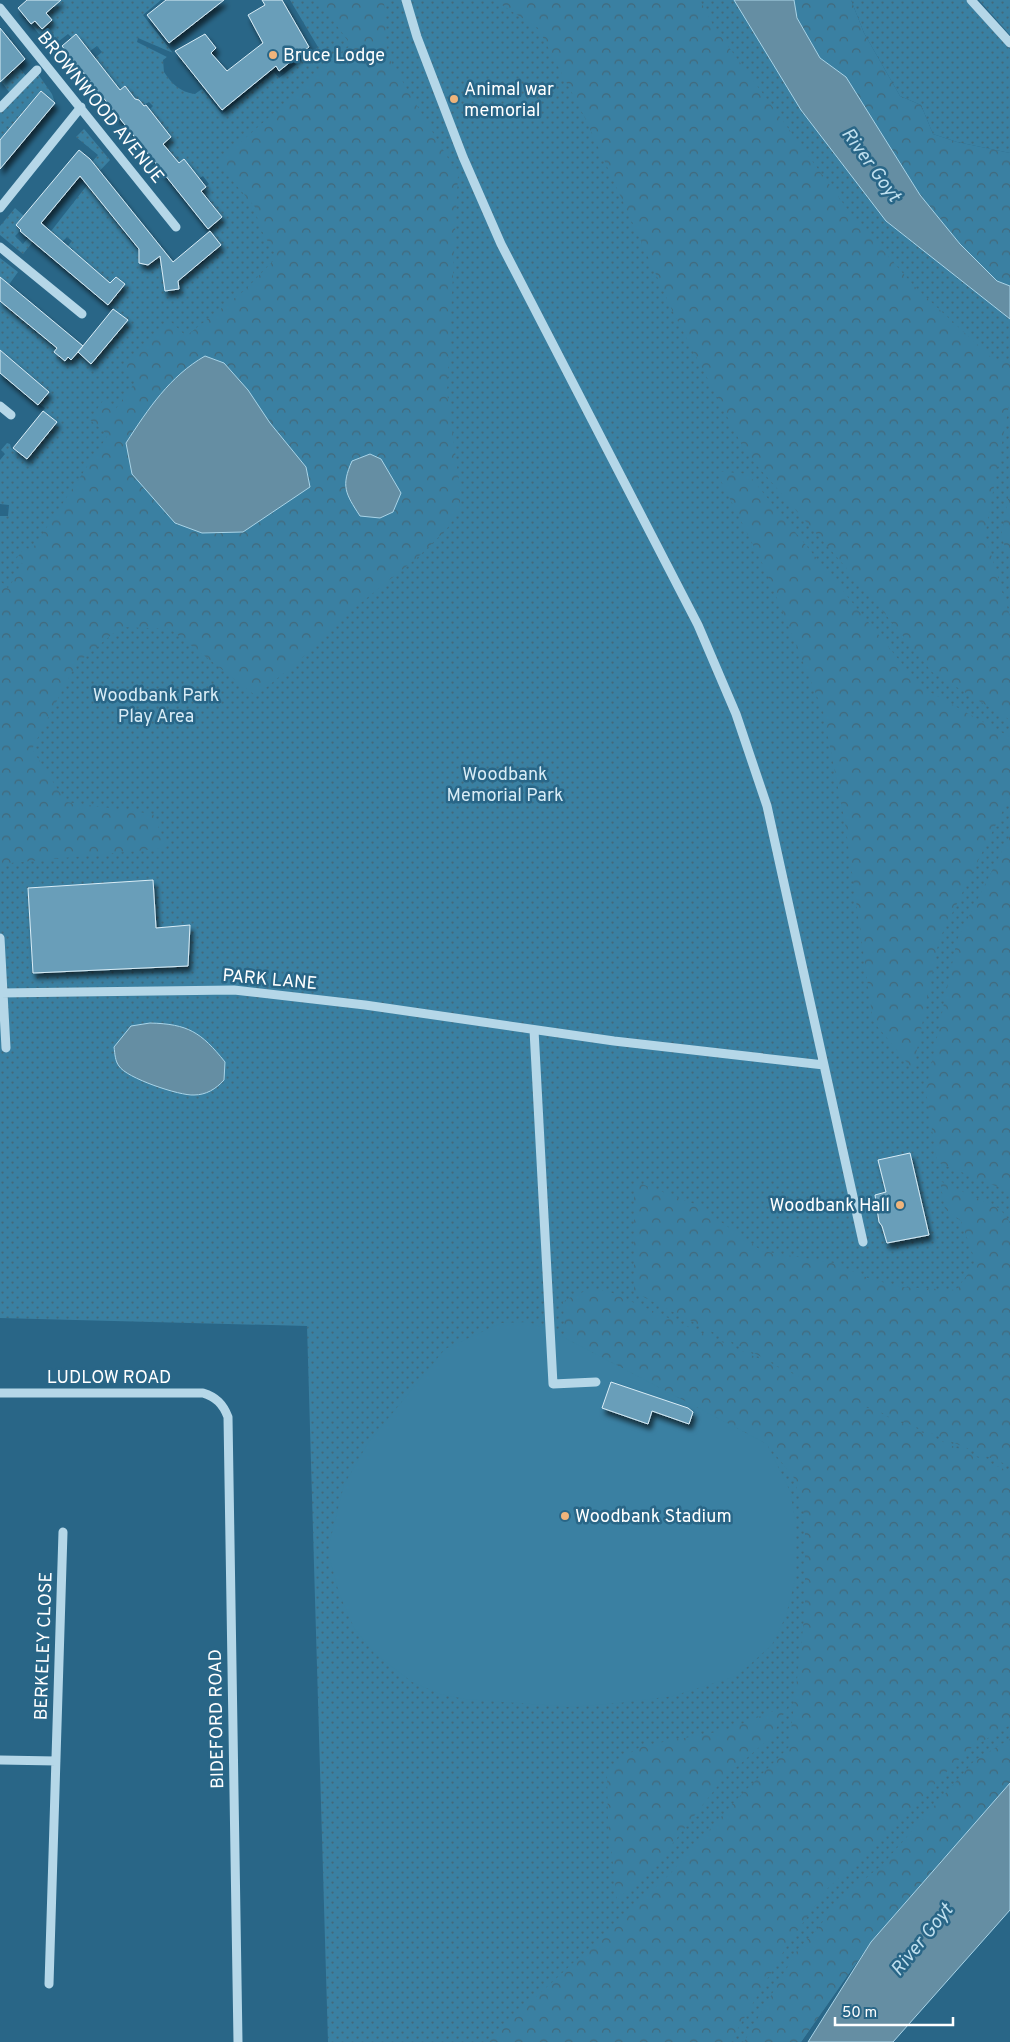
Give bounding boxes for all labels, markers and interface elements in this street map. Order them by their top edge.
street label: BROWNWOOD AVENUE [31,27,168,189]
place label: Bruce Lodge [283,45,385,68]
marker: Bruce Lodge [267,49,279,61]
place label: Animal war memorial [464,79,554,123]
marker: Animal war memorial [448,93,460,105]
water label: River Goyt [835,123,906,208]
park label: Woodbank Park Play Area [93,685,219,729]
park label: Woodbank Memorial Park [447,764,563,808]
street label: PARK LANE [221,965,318,996]
place label: Woodbank Hall [770,1195,890,1218]
marker: Woodbank Hall [894,1199,906,1211]
street label: LUDLOW ROAD [47,1367,171,1390]
place label: Woodbank Stadium [575,1506,732,1529]
marker: Woodbank Stadium [559,1510,571,1522]
street label: BERKELEY CLOSE [30,1571,59,1721]
street label: BIDEFORD ROAD [205,1649,230,1789]
water label: River Goyt [886,1898,960,1981]
scale bar [835,1994,952,2026]
text: 50 m [842,2004,877,2023]

